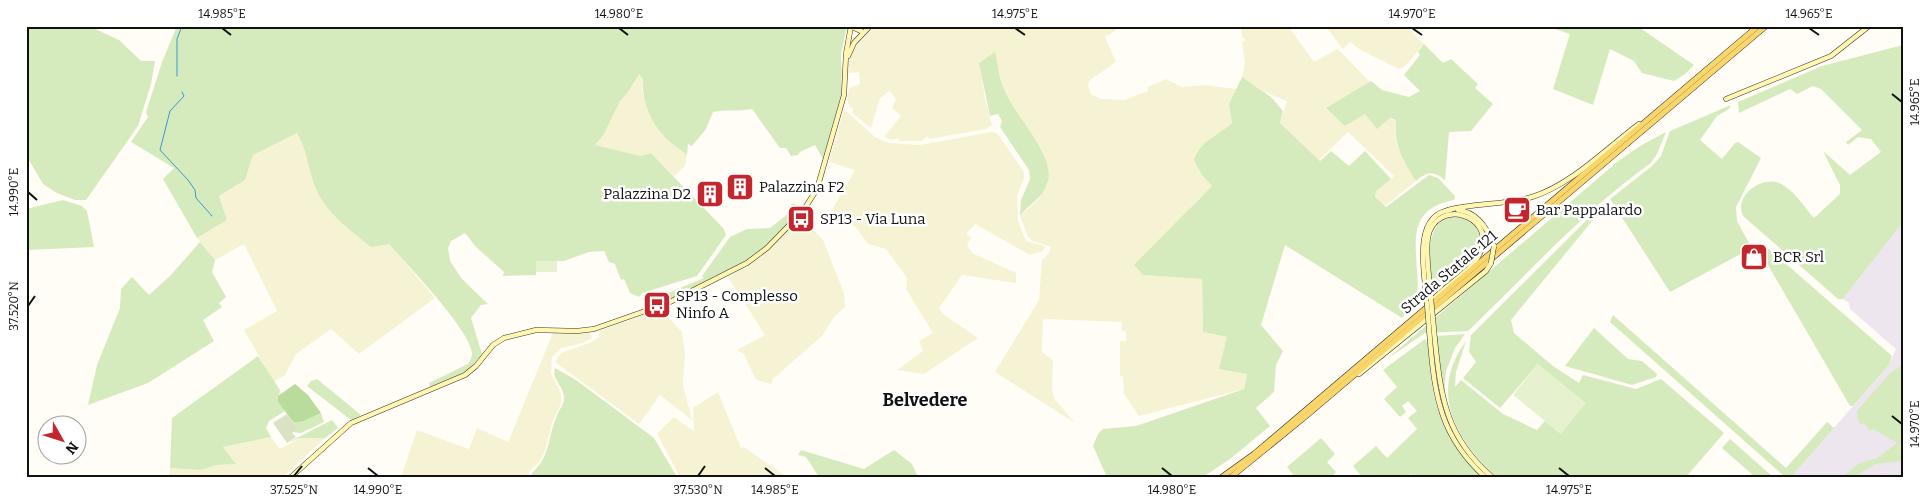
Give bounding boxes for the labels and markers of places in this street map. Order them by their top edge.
building icon: Palazzina F2 [725,172,755,202]
place label: Palazzina F2 [759,178,844,196]
building icon: Palazzina D2 [695,179,725,209]
place label: Palazzina D2 [603,185,691,203]
cafe icon: Bar Pappalardo [1502,195,1532,225]
place label: Bar Pappalardo [1536,201,1642,219]
bus stop icon: SP13 - Via Luna [786,204,816,234]
place label: SP13 - Via Luna [820,210,925,228]
shop icon: BCR Srl [1739,242,1769,272]
place label: BCR Srl [1773,248,1824,266]
place label: SP13 - Complesso Ninfo A [676,287,798,322]
bus stop icon: SP13 - Complesso Ninfo A [642,290,672,320]

